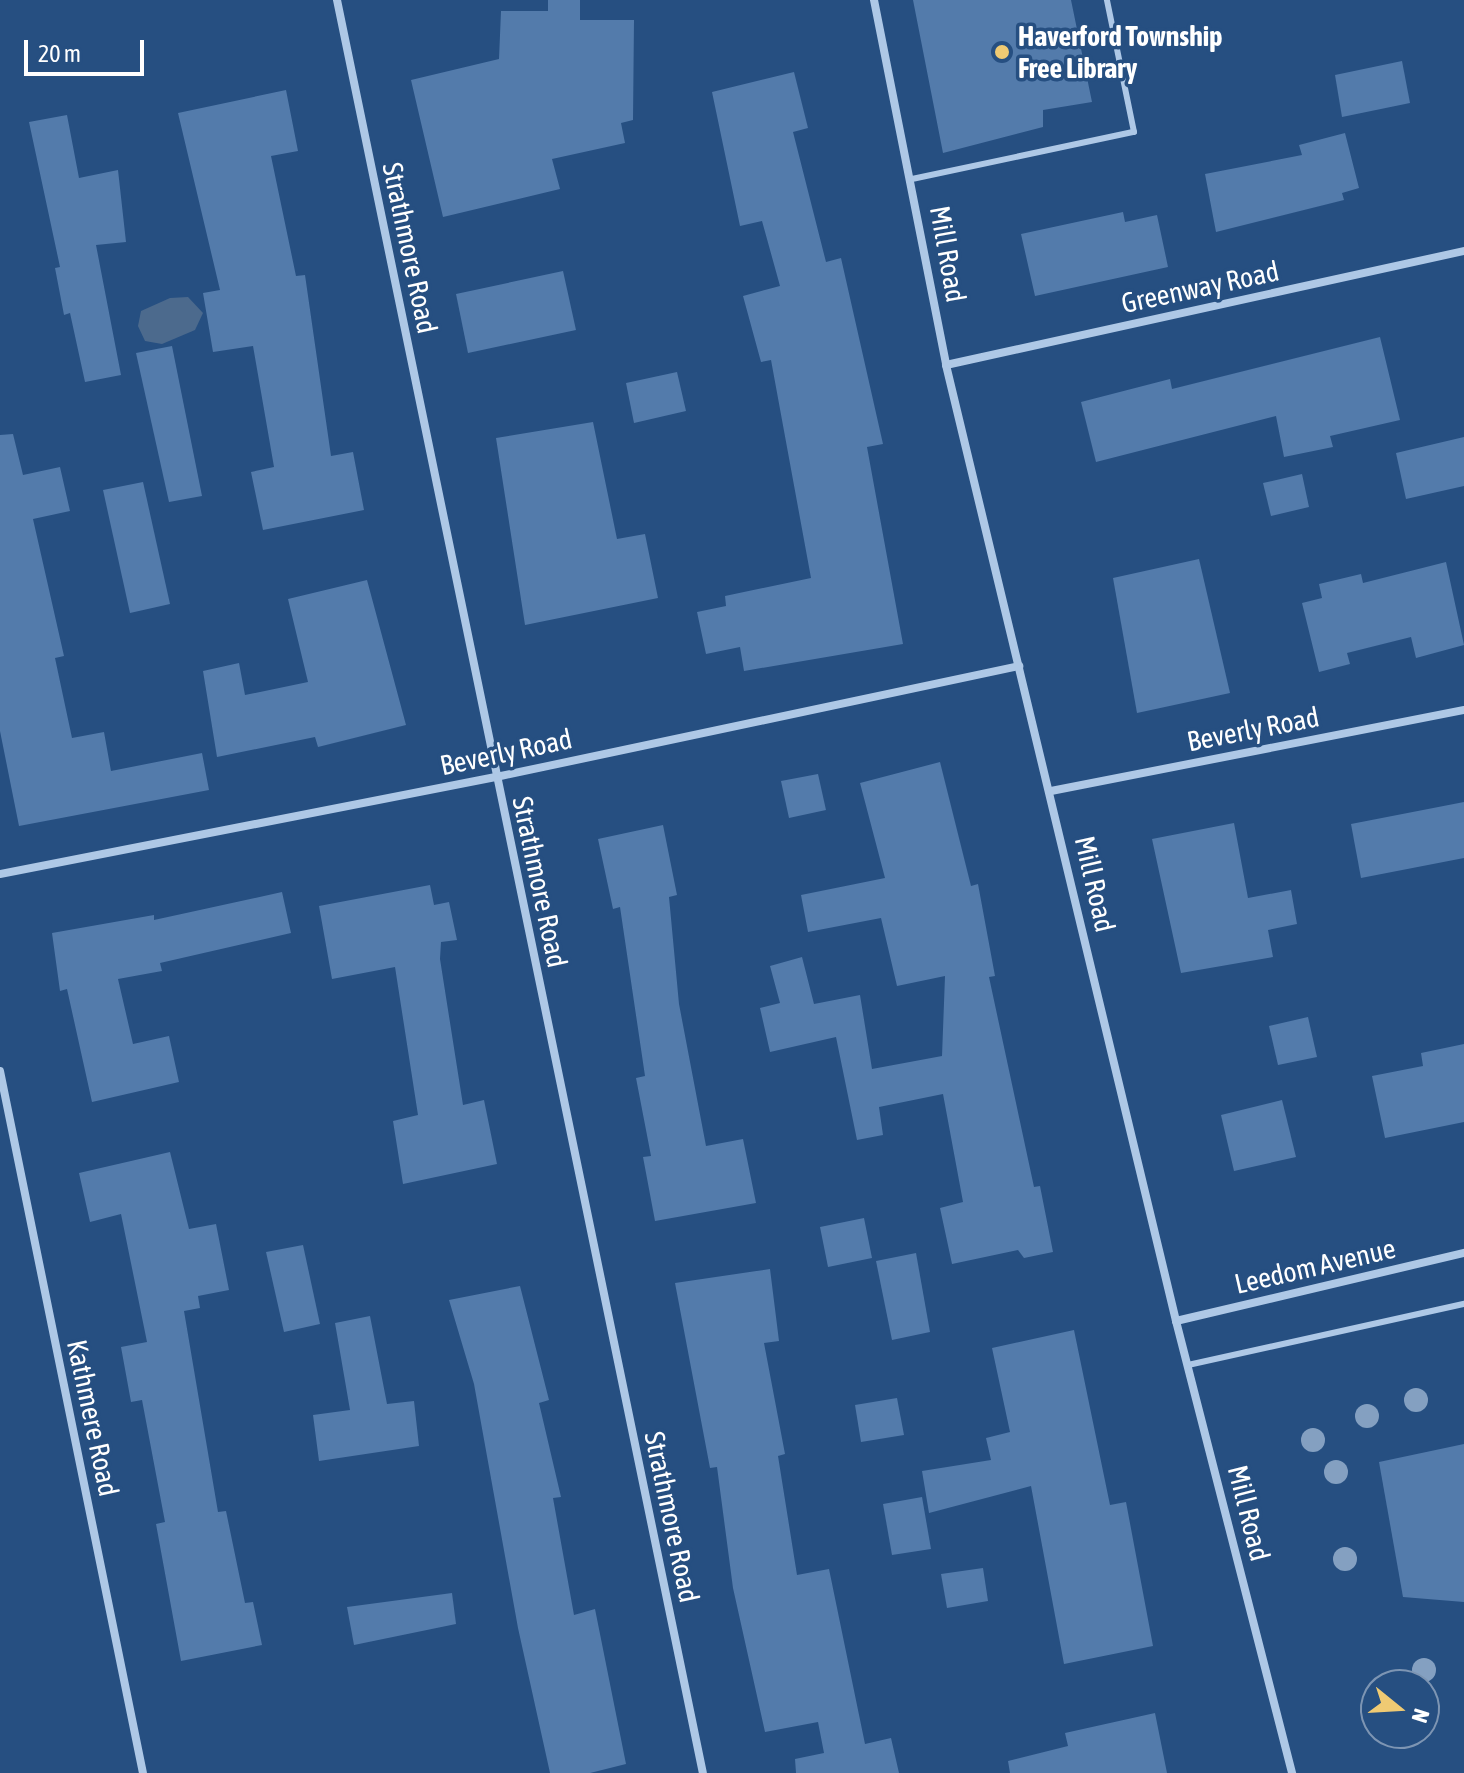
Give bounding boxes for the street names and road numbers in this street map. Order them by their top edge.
street label: Strathmore Road [376,160,444,336]
street label: Mill Road [923,203,973,305]
street label: Greenway Road [1118,254,1282,320]
street label: Beverly Road [1184,700,1322,758]
street label: Beverly Road [437,722,575,782]
street label: Strathmore Road [506,794,574,970]
street label: Mill Road [1068,833,1122,935]
street label: Leedom Avenue [1231,1231,1399,1301]
street label: Kathmere Road [60,1337,126,1499]
street label: Strathmore Road [638,1429,706,1605]
street label: Mill Road [1221,1462,1277,1564]

